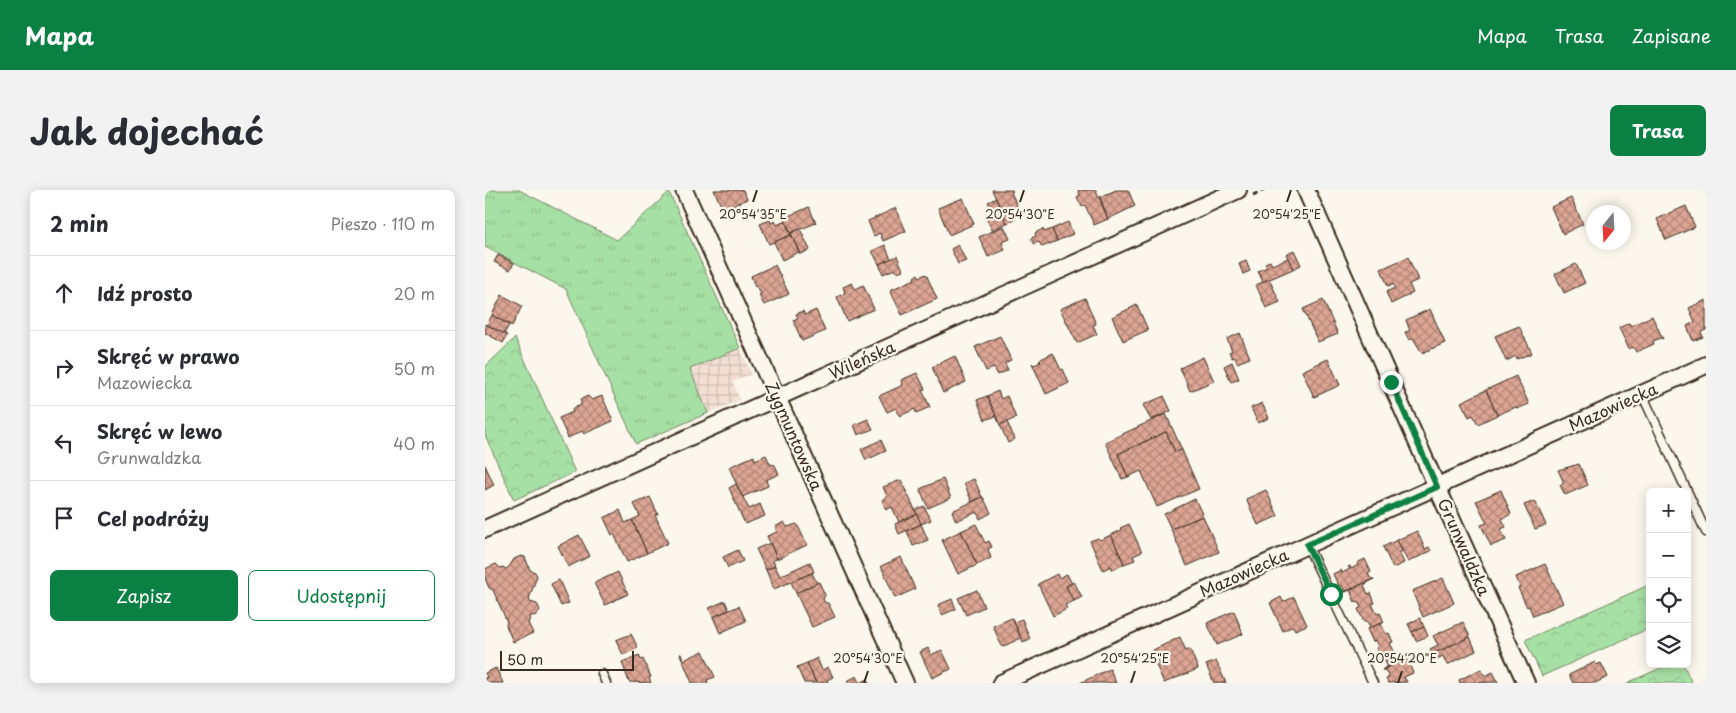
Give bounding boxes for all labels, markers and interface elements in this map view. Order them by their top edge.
text: Mapa [25,17,94,53]
text: Mapa [1477,22,1527,49]
text: Trasa [1555,22,1604,49]
text: Zapisane [1632,22,1711,49]
text: Jak dojechać [30,104,264,157]
button: Trasa [1610,105,1706,156]
text: 20°54'35"E [719,205,787,223]
text: 20°54'30"E [985,205,1055,223]
text: 20°54'25"E [1253,205,1321,223]
north arrow [1586,205,1631,250]
text: 2 min [50,207,109,239]
text: Pieszo · 110 m [331,211,435,235]
icon: ahead [50,279,78,307]
text: Idź prosto [97,279,193,307]
text: 20 m [394,281,435,305]
street label: Wileńska [825,334,899,384]
text: Skręć w prawo [97,342,240,370]
icon: right [50,354,78,382]
text: 50 m [394,356,435,380]
text: Mazowiecka [97,370,192,394]
route end [1380,371,1403,394]
street label: Mazowiecka [1564,376,1661,436]
street label: Zygmuntowska [760,377,830,494]
text: Skręć w lewo [97,417,222,445]
icon: left [50,429,78,457]
text: 40 m [393,431,435,455]
text: Grunwaldzka [97,445,201,469]
map controls [1646,488,1691,668]
button: + [1646,488,1691,533]
street label: Grunwaldzka [1433,494,1497,599]
icon: arrive [50,504,78,532]
text: Cel podróży [97,504,209,532]
button: − [1646,533,1691,578]
street label: Mazowiecka [1195,542,1292,602]
button: Zapisz [50,570,238,621]
button: Udostępnij [248,570,435,621]
button: locate [1646,578,1691,623]
route start [1320,583,1343,606]
button: layers [1646,623,1691,668]
scale bar [500,648,634,671]
text: 50 m [507,649,543,670]
text: 20°54'30"E [833,649,903,667]
text: 20°54'25"E [1101,649,1169,667]
text: 20°54'20"E [1367,649,1437,667]

